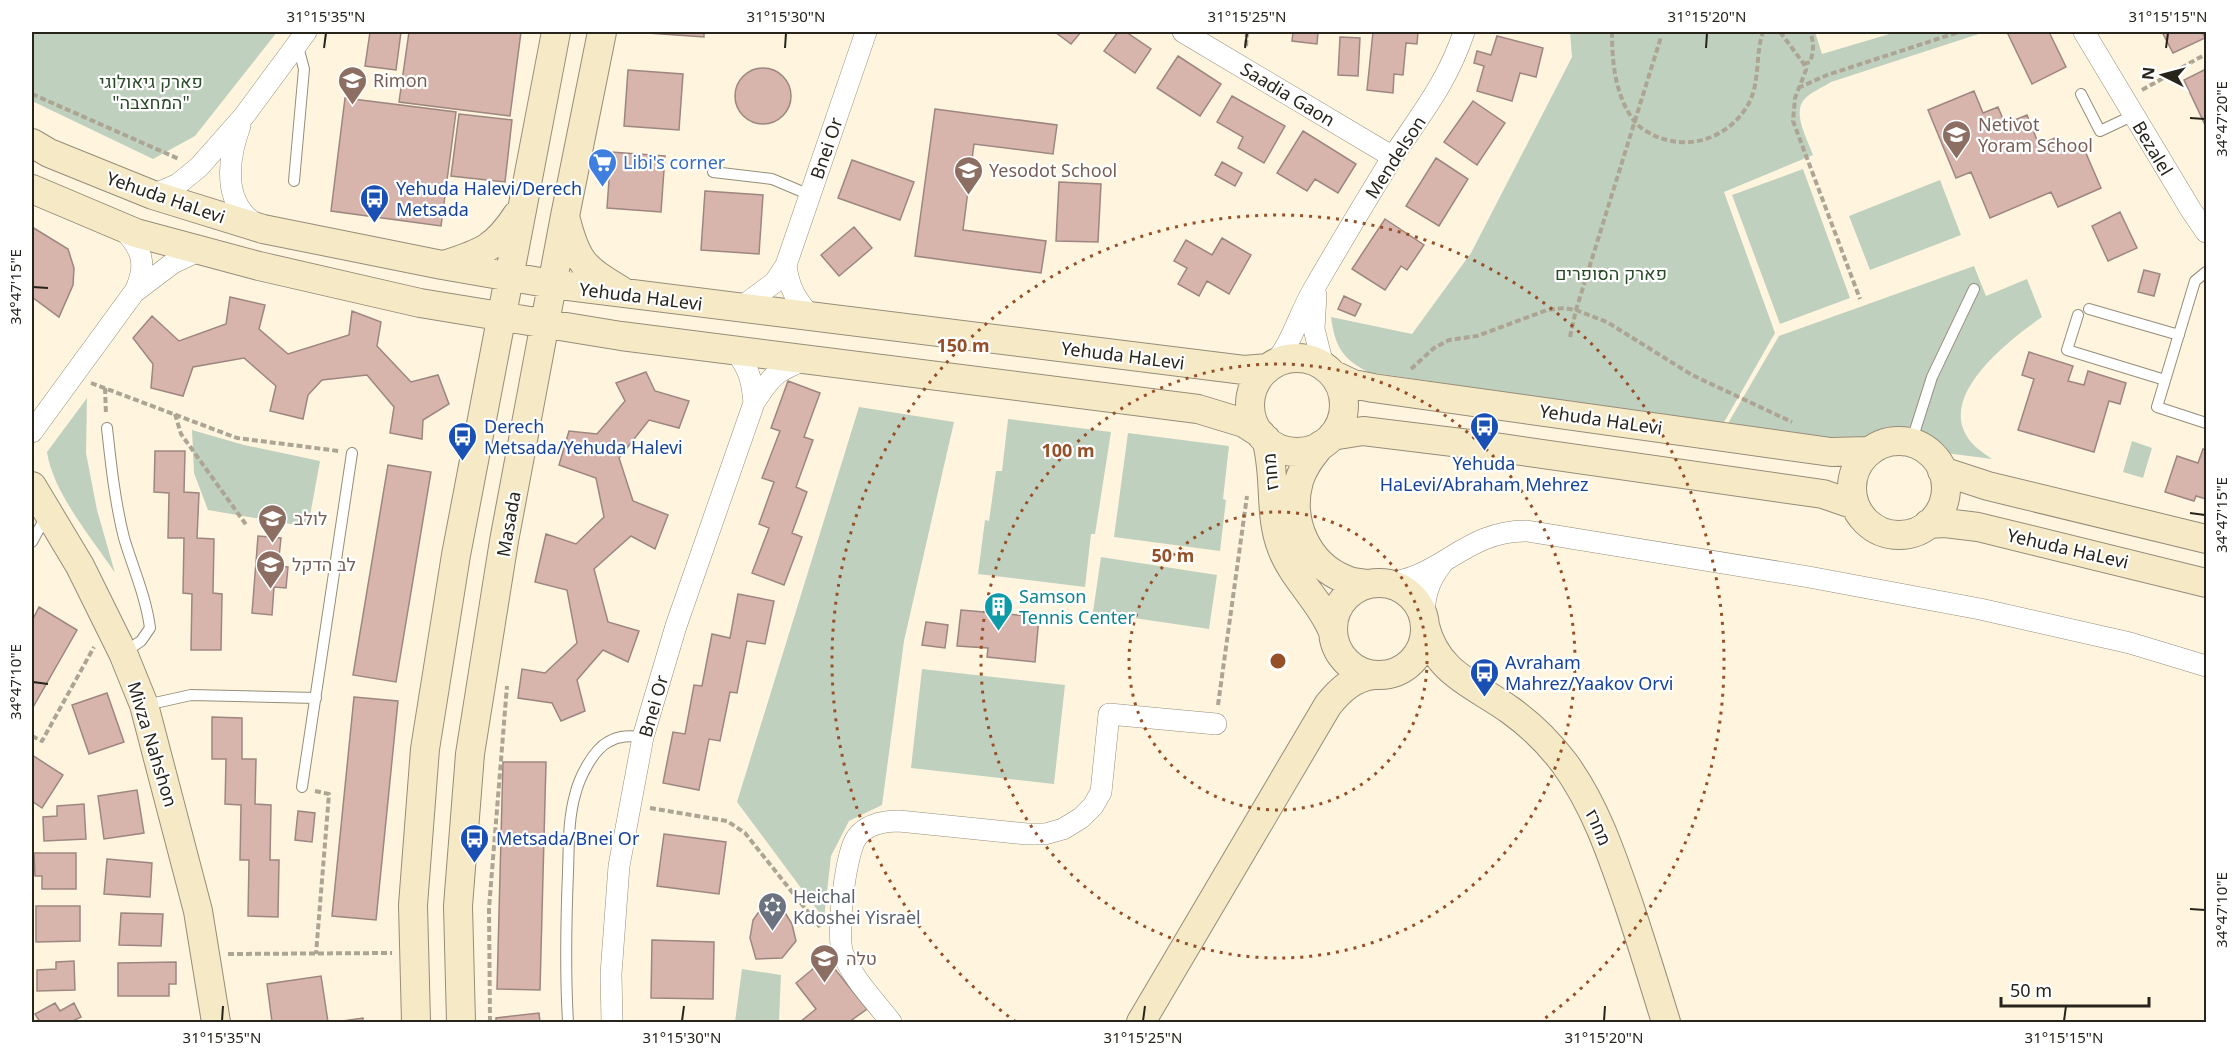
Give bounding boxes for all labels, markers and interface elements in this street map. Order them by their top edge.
text: 31°15'35"N [287,6,365,26]
text: 31°15'30"N [747,6,825,26]
text: 31°15'25"N [1208,6,1286,26]
text: 31°15'20"N [1668,6,1746,26]
text: 31°15'15"N [2129,6,2207,26]
north arrow [2133,45,2193,105]
street label: Saadia Gaon [1236,56,1340,132]
school or university icon: Rimon [336,64,368,106]
text: N [2136,66,2160,81]
place label: Rimon [373,68,428,92]
park label: פארק גיאולוגי "המחצבה" [99,69,203,114]
text: 34°47'20"E [2211,81,2231,157]
street label: Mendelson [1359,111,1431,203]
place label: Netivot Yoram School [1978,112,2093,157]
street label: Bnei Or [804,113,848,182]
street label: Bezalel [2127,116,2179,180]
school or university icon: Netivot Yoram School [1941,118,1973,160]
supermarket icon: Libi's corner [586,146,618,188]
place label: Libi's corner [623,150,726,174]
school or university icon: Yesodot School [952,154,984,196]
place label: Yesodot School [989,158,1117,182]
street label: Yehuda HaLevi [103,165,229,229]
place label: Yehuda Halevi/Derech Metsada [396,176,582,221]
bus stop icon: Yehuda Halevi/Derech Metsada [359,182,391,224]
text: 34°47'15"E [5,249,25,325]
park label: פארק הסופרים [1555,261,1667,285]
street label: Yehuda HaLevi [578,277,704,315]
text: 150 m [936,333,990,357]
street label: Yehuda HaLevi [1060,336,1186,374]
street label: Yehuda HaLevi [1538,398,1664,440]
bus stop icon: Yehuda HaLevi/Abraham Mehrez [1468,410,1500,452]
place label: Derech Metsada/Yehuda Halevi [484,414,683,459]
bus stop icon: Derech Metsada/Yehuda Halevi [447,420,479,462]
text: 100 m [1041,438,1095,462]
place label: Yehuda HaLevi/Abraham Mehrez [1380,451,1588,496]
street label: מחרז [1256,452,1284,492]
text: 34°47'15"E [2211,477,2231,553]
street label: Masada [490,489,526,559]
school or university icon: לולב [257,502,289,544]
place label: לולב [294,506,327,530]
street label: Yehuda HaLevi [2005,522,2131,574]
text: 50 m [1152,543,1194,567]
school or university icon: לב הדקל [255,548,287,590]
place label: לב הדקל [292,552,356,576]
place label: Samson Tennis Center [1019,584,1135,629]
building icon: Samson Tennis Center [982,590,1014,632]
text: 34°47'10"E [5,644,25,720]
place label: Avraham Mahrez/Yaakov Orvi [1505,650,1673,695]
centre of rings [1268,651,1288,671]
bus stop icon: Avraham Mahrez/Yaakov Orvi [1468,656,1500,698]
street label: Bnei Or [633,671,673,740]
street label: Mivza Nahshon [123,678,183,810]
street label: מחרז [1580,805,1618,849]
bus stop icon: Metsada/Bnei Or [459,822,491,864]
place label: Metsada/Bnei Or [496,826,640,850]
text: 34°47'10"E [2211,872,2231,948]
place label: Heichal Kdoshei Yisrael [793,884,921,929]
synagogue icon: Heichal Kdoshei Yisrael [756,890,788,932]
school or university icon: טלה [809,942,841,984]
place label: טלה [846,946,877,970]
scale bar [2001,970,2150,1008]
text: 50 m [2010,978,2052,1002]
text: 31°15'35"N [183,1027,261,1047]
text: 31°15'30"N [643,1027,721,1047]
text: 31°15'25"N [1104,1027,1182,1047]
text: 31°15'20"N [1565,1027,1643,1047]
text: 31°15'15"N [2025,1027,2103,1047]

